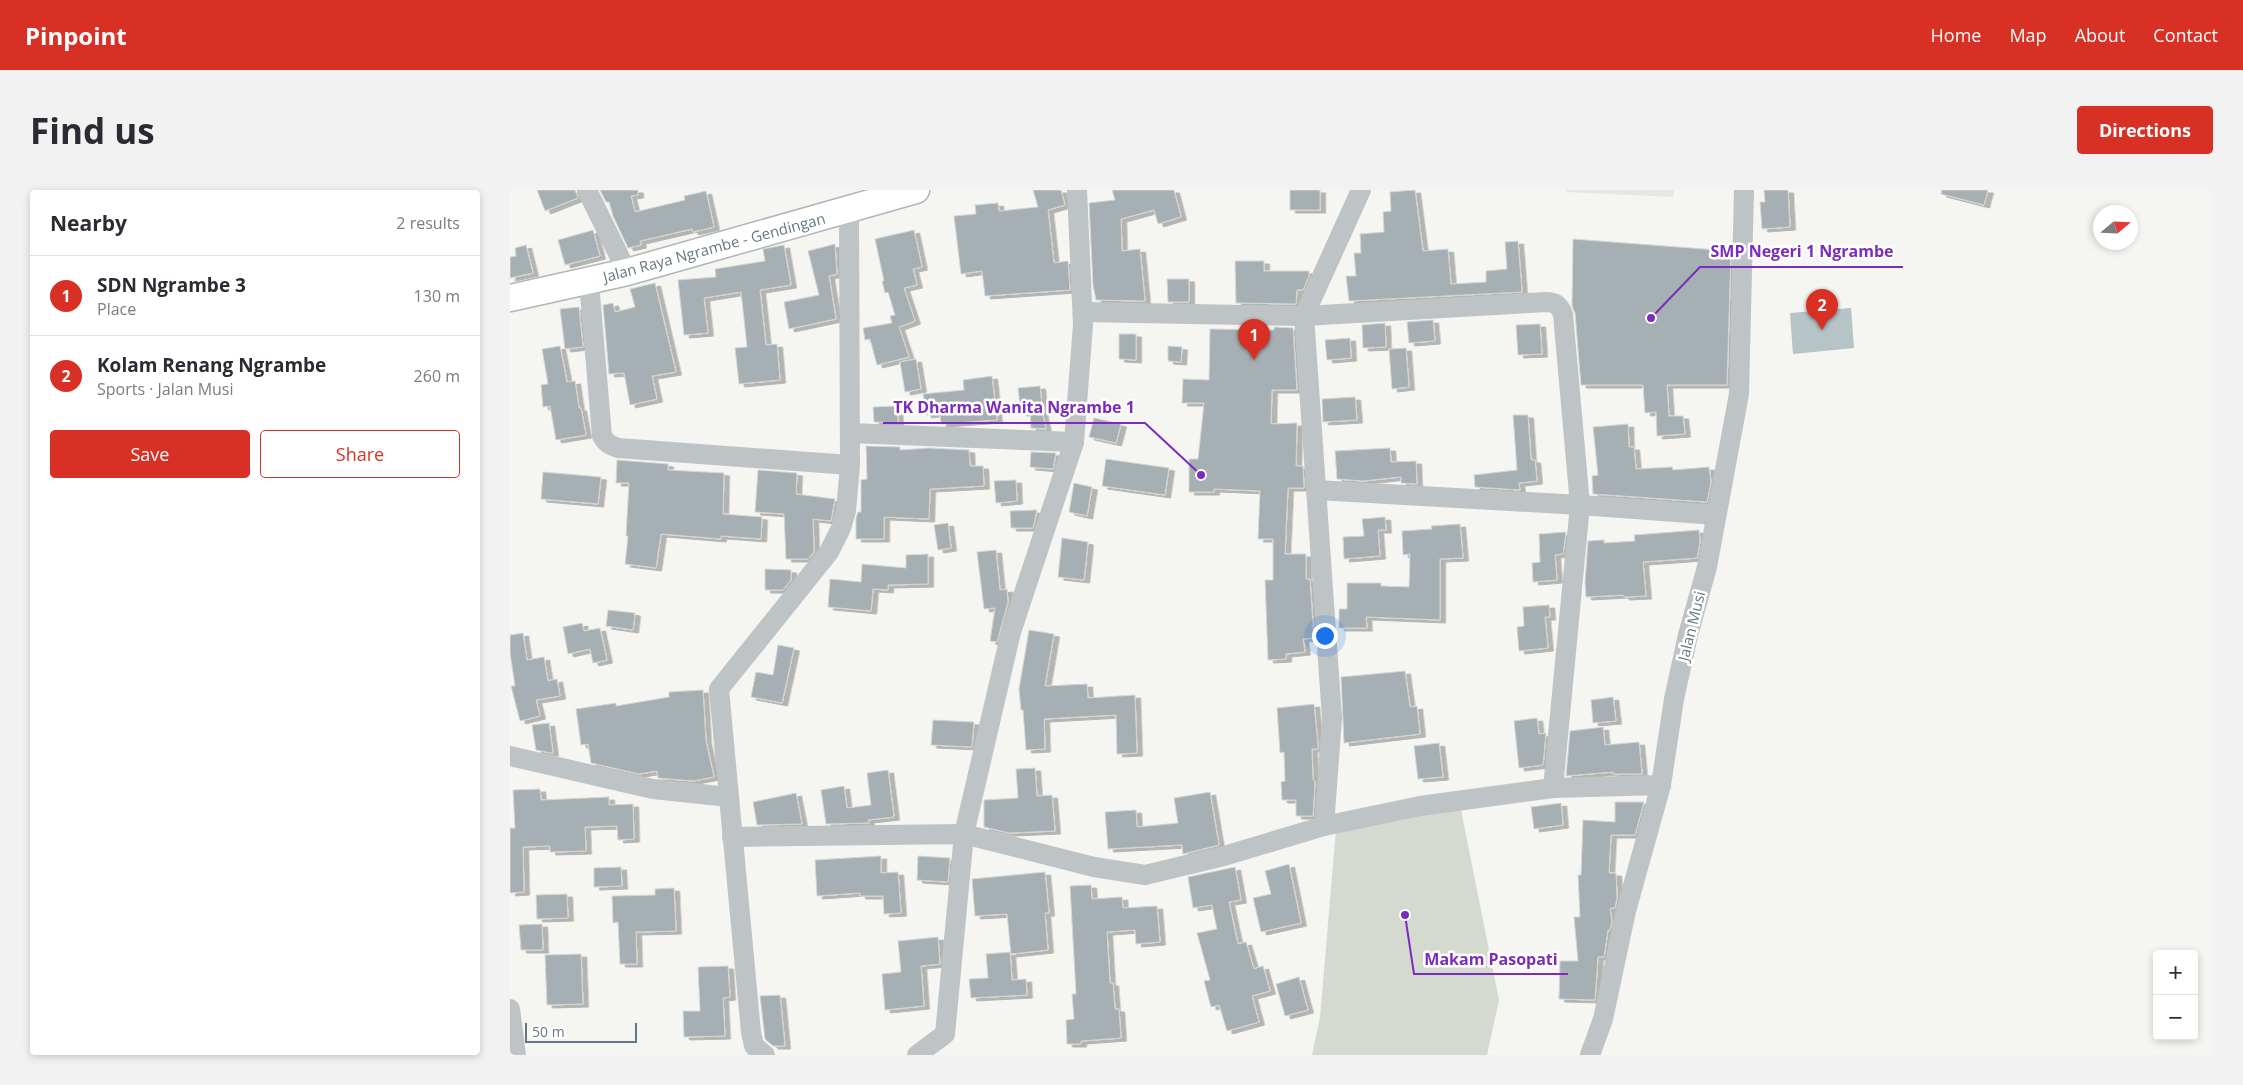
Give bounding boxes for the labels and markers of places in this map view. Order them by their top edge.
callout: SMP Negeri 1 Ngrambe [1700,236,1903,267]
pin: 2 [1806,289,1838,330]
pin: 1 [1238,319,1270,360]
callout: TK Dharma Wanita Ngrambe 1 [883,392,1145,423]
callout: Makam Pasopati [1414,943,1568,974]

